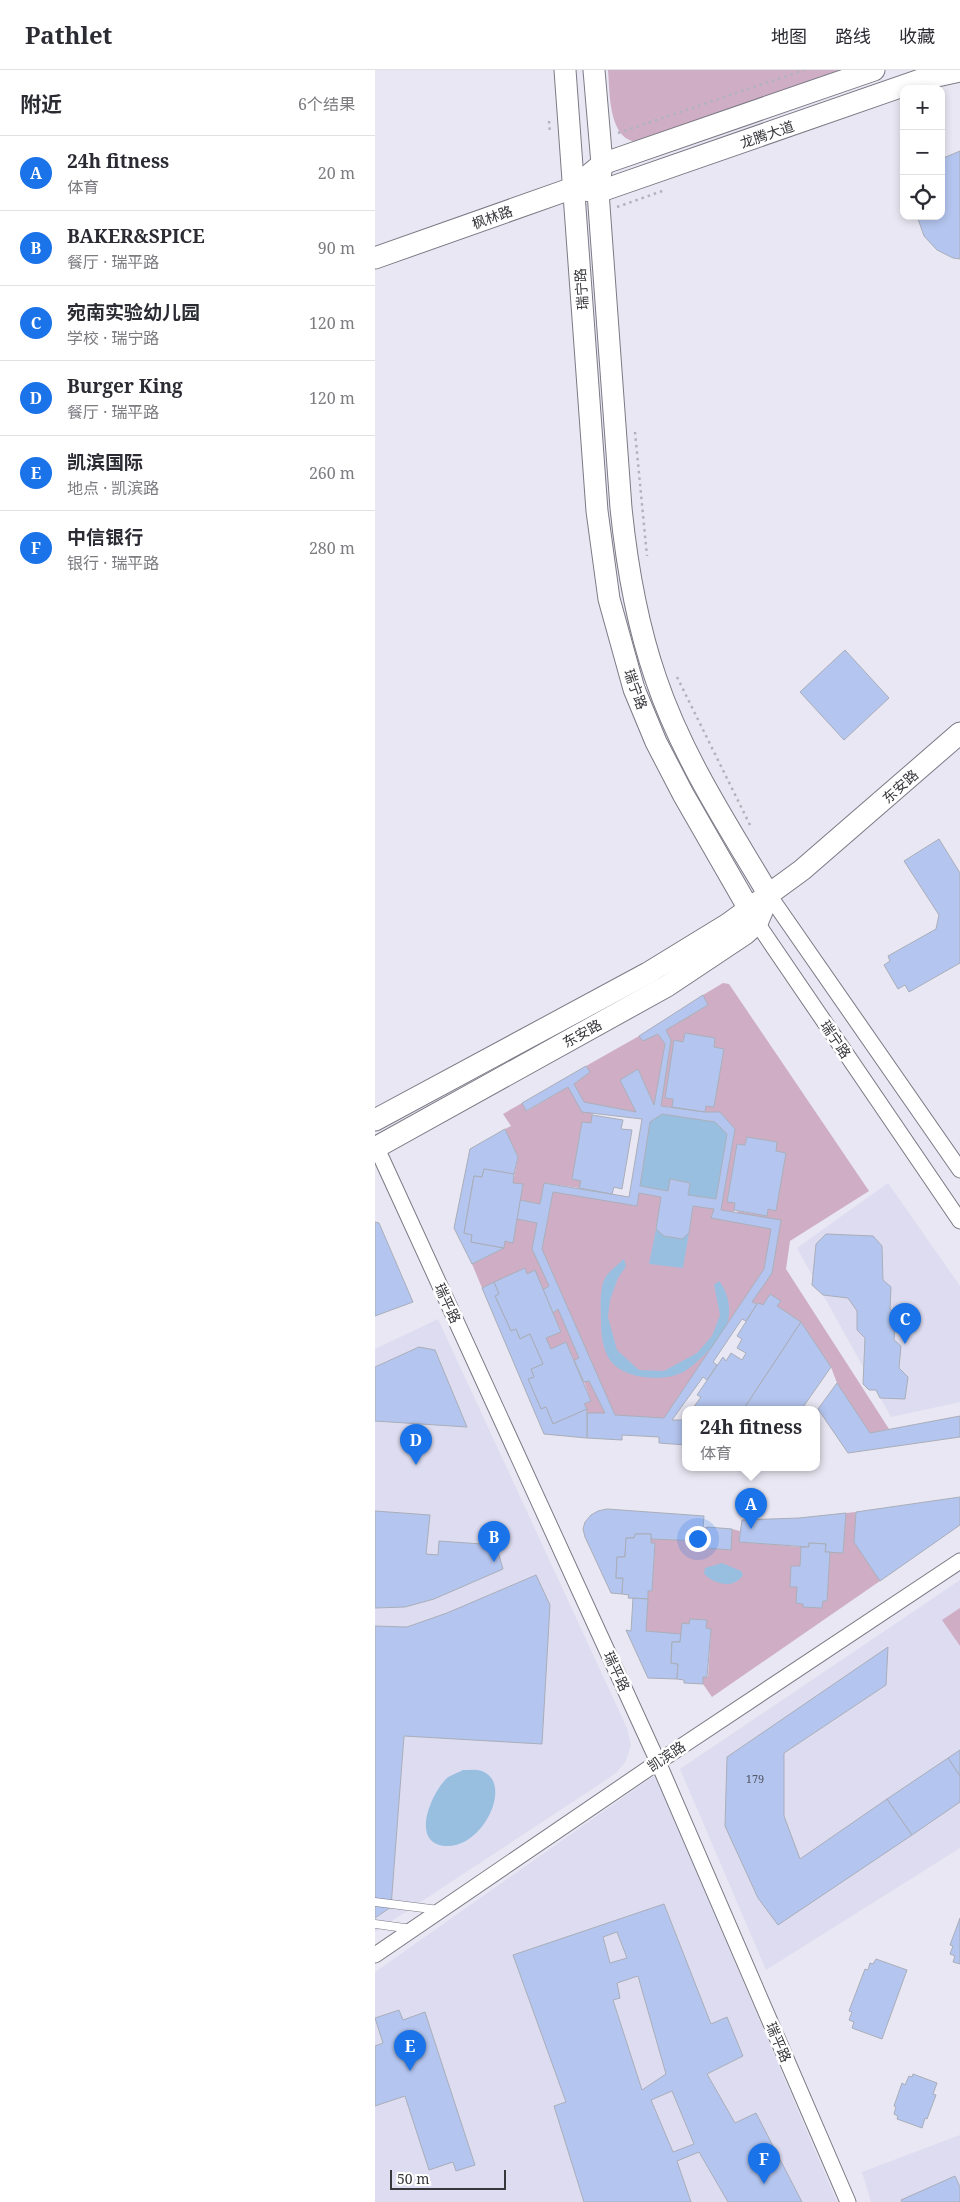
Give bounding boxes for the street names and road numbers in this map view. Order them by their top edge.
street label: 龙腾大道 [737,116,797,152]
street label: 枫林路 [469,201,515,233]
street label: 瑞宁路 [570,267,592,311]
street label: 瑞宁路 [620,666,652,712]
street label: 东安路 [878,765,922,807]
street label: 东安路 [559,1015,605,1051]
street label: 瑞宁路 [816,1016,856,1062]
street label: 瑞平路 [431,1280,465,1326]
street label: 瑞平路 [600,1648,634,1694]
street label: 凯滨路 [643,1736,689,1776]
street label: 瑞平路 [762,2019,796,2065]

